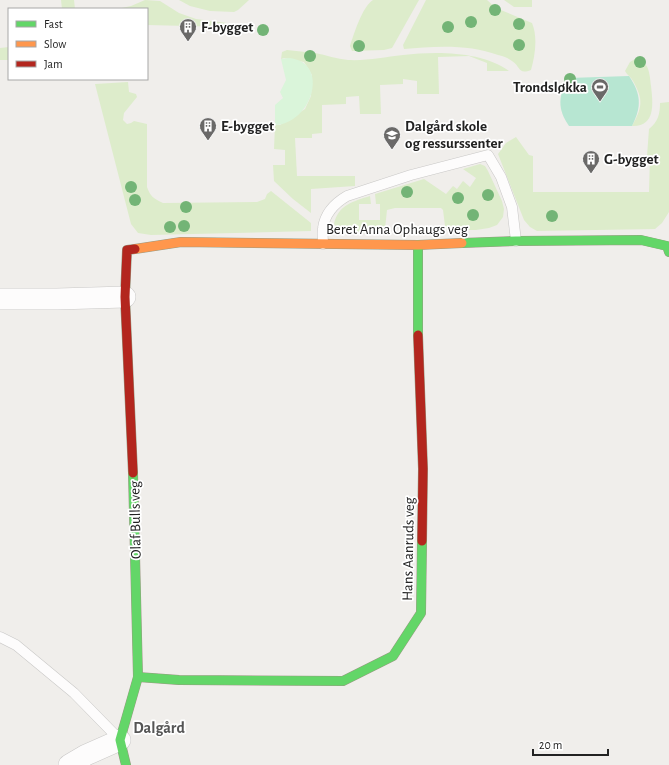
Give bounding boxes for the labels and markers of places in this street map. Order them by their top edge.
building icon: F-bygget [178,17,198,42]
place label: F-bygget [201,20,253,35]
sports icon: Trondsløkka [590,77,610,102]
place label: Trondsløkka [513,80,587,95]
building icon: E-bygget [198,116,218,141]
place label: E-bygget [221,119,274,134]
place label: Dalgård skole og ressurssenter [405,119,504,151]
school or university icon: Dalgård skole og ressurssenter [382,125,402,150]
building icon: G-bygget [581,149,601,174]
place label: G-bygget [604,152,659,167]

